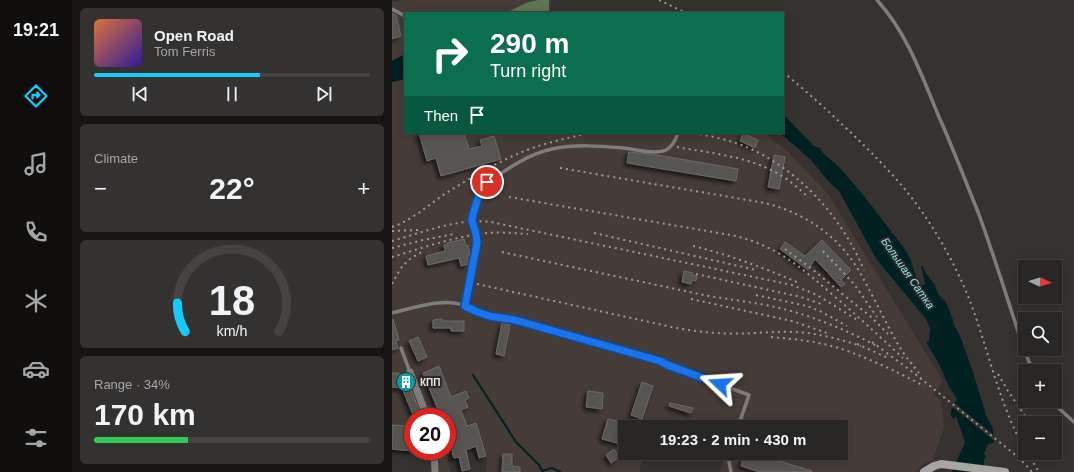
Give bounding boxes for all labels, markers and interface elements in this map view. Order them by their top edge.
text: 19:21 [13,20,59,40]
text: Open Road [154,27,234,44]
icon: right [424,28,476,80]
text: 290 m [490,28,569,59]
text: Tom Ferris [154,44,215,59]
text: Turn right [490,61,566,81]
icon: directions [22,82,50,110]
icon: previous [129,83,151,105]
icon: pause [221,83,243,105]
icon: next [313,83,335,105]
icon: arrive [466,104,488,126]
text: Then [424,107,458,124]
icon: music [22,150,50,178]
text: Climate [94,151,138,166]
pin [470,165,504,199]
icon: arrive [476,171,498,193]
text: 22° [209,172,255,205]
text: − [94,176,107,201]
text: + [357,176,370,201]
icon: phone [22,218,50,246]
water label: Большая Сатка [879,235,937,311]
north arrow [1018,260,1062,304]
map controls [1018,260,1062,460]
text: 18 [209,277,255,324]
icon: climate [22,287,50,315]
button: search [1018,312,1062,356]
text: km/h [217,323,248,339]
icon: car [22,355,50,383]
position arrow [699,363,741,405]
button: + [1018,364,1062,408]
building icon: КПП [395,371,417,393]
text: Range · 34% [94,377,170,392]
place label: КПП [420,377,440,388]
text: 170 km [94,398,196,431]
speed limit sign: 20 [404,408,456,460]
button: − [1018,416,1062,460]
icon: filters [22,424,50,452]
text: 19:23 · 2 min · 430 m [660,431,806,448]

